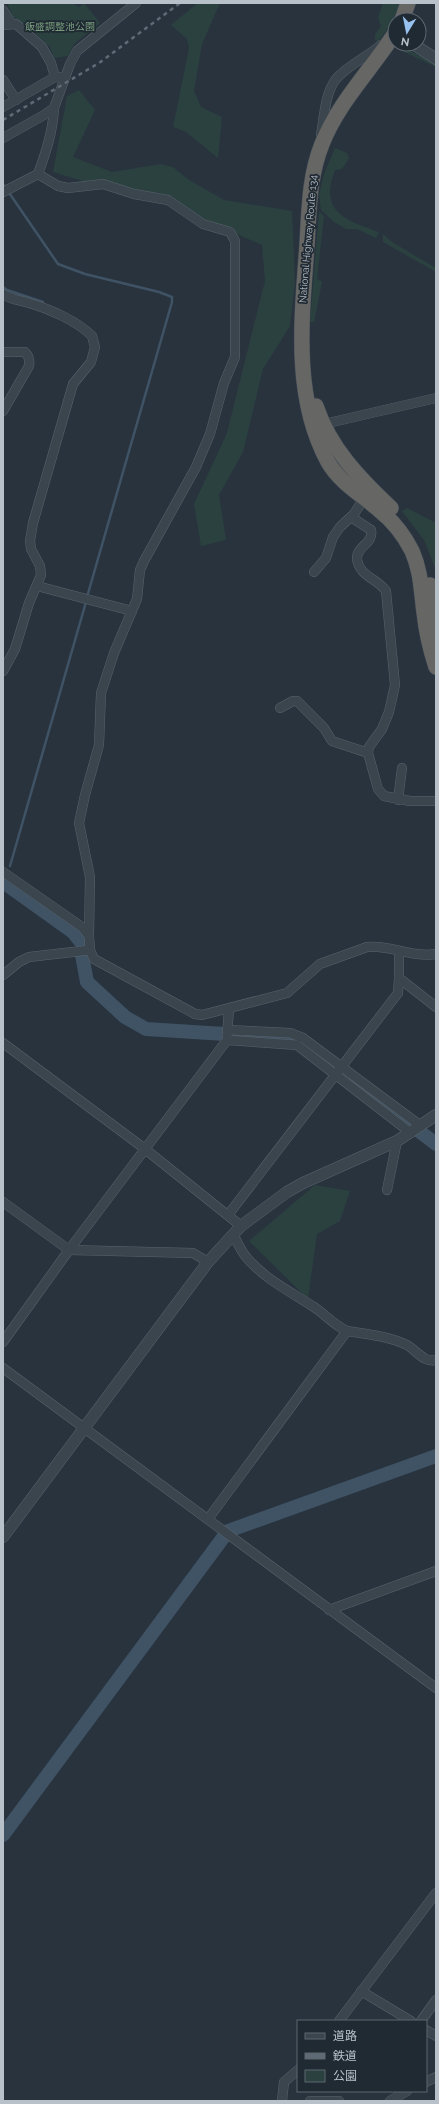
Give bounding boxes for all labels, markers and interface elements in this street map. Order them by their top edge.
north arrow [387,12,427,52]
park label: 飯盛調整池公園 [25,21,95,32]
text: N [400,34,411,48]
street label: National Highway Route 134 [297,174,319,303]
legend [297,2020,427,2092]
text: 道路 [333,2029,357,2043]
text: 鉄道 [333,2049,357,2063]
text: 公園 [333,2069,357,2083]

